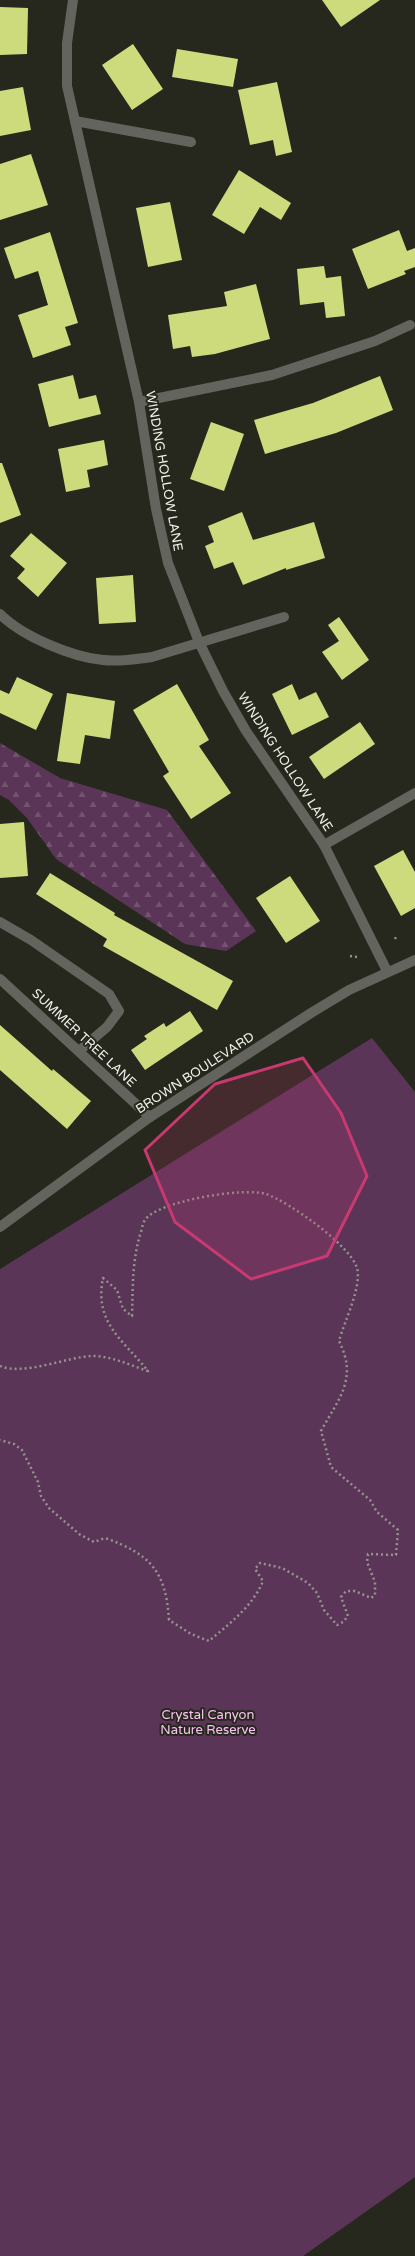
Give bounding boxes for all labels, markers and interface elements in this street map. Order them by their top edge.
street label: WINDING HOLLOW LANE [142,390,186,552]
street label: WINDING HOLLOW LANE [234,689,336,835]
street label: SUMMER TREE LANE [29,986,139,1090]
street label: BROWN BOULEVARD [133,1029,257,1117]
park label: Crystal Canyon Nature Reserve [160,1707,256,1738]

